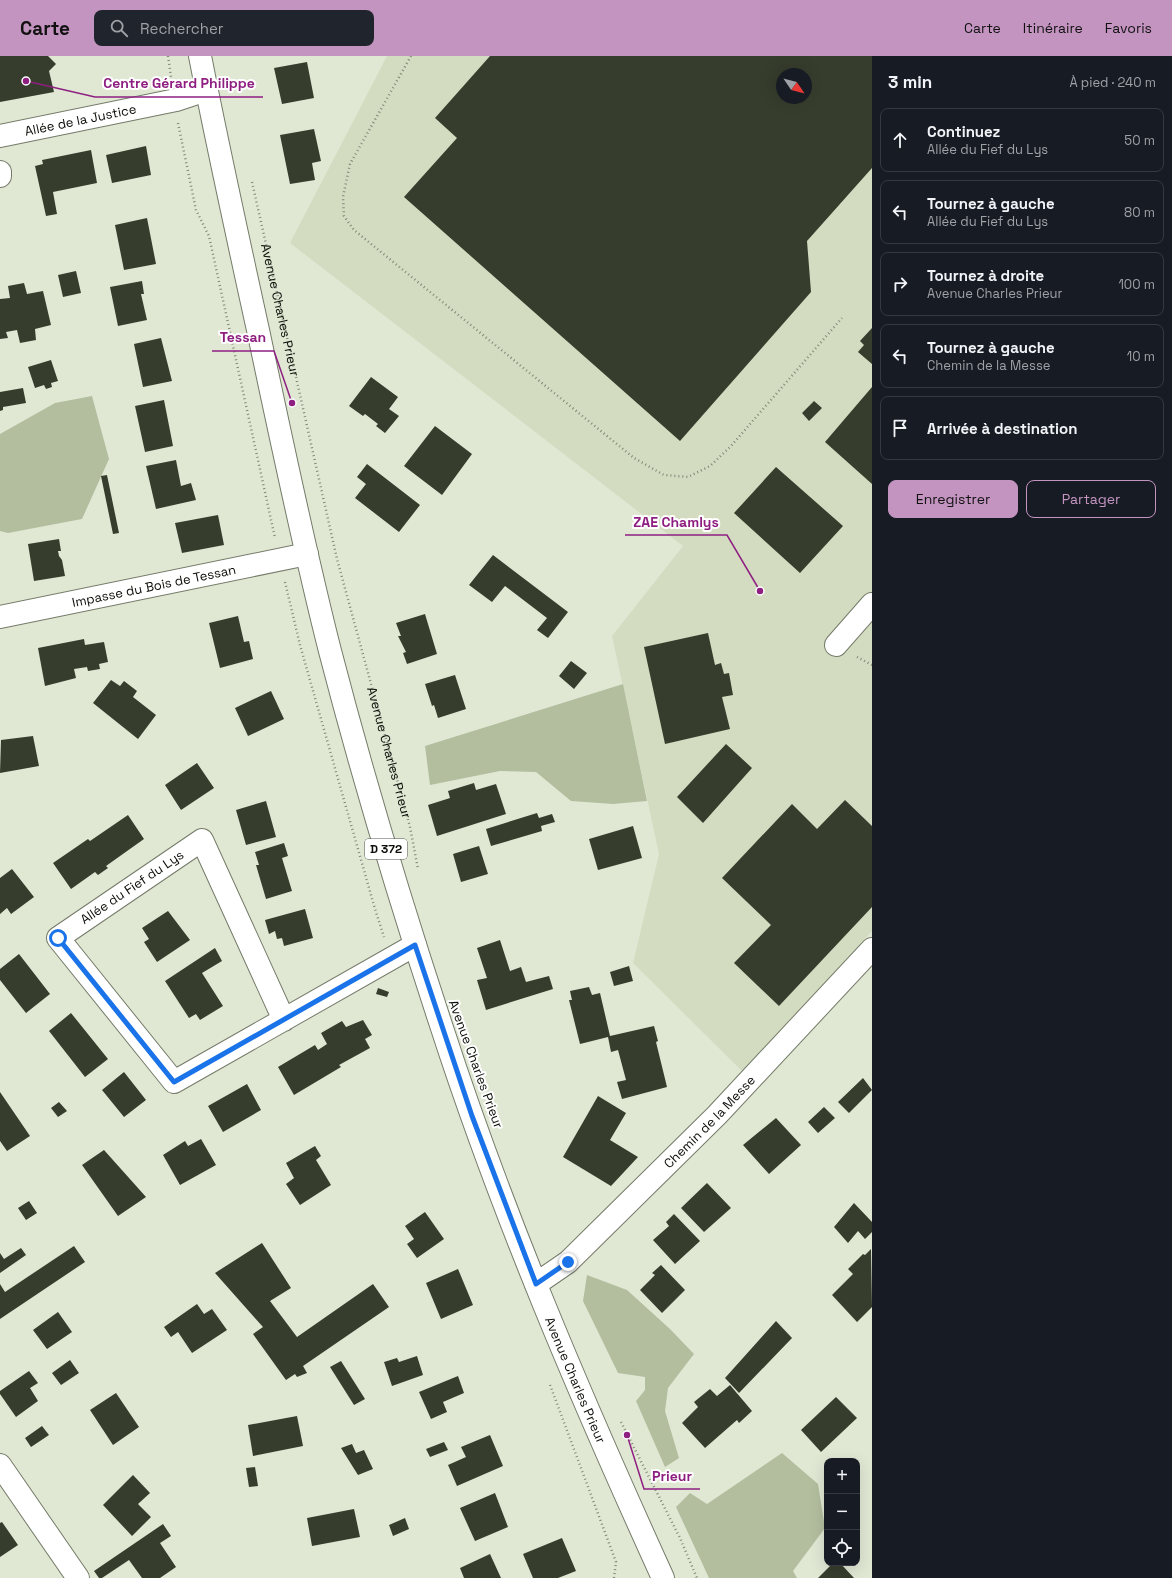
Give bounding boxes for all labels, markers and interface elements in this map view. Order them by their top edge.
search box [94,10,374,46]
text: Carte [20,16,70,41]
icon: search [108,17,130,39]
text: Rechercher [140,19,224,38]
text: Carte [964,19,1001,37]
text: Itinéraire [1023,19,1083,37]
text: Favoris [1105,19,1152,37]
north arrow [776,68,812,104]
callout: Centre Gérard Philippe [95,71,263,97]
text: 3 min [888,71,932,93]
text: Centre Gérard Philippe [103,74,255,92]
text: À pied · 240 m [1069,74,1156,91]
street label: Allée de la Justice [23,100,138,139]
text: Continuez [927,122,1000,141]
icon: ahead [889,129,911,151]
text: 50 m [1124,132,1155,149]
text: Allée du Fief du Lys [927,141,1048,158]
text: Tournez à gauche [927,194,1055,213]
icon: left [889,201,911,223]
text: 80 m [1124,204,1155,221]
text: Allée du Fief du Lys [927,213,1048,230]
street label: Avenue Charles Prieur [258,242,304,378]
text: Tournez à droite [927,266,1044,285]
icon: right [889,273,911,295]
text: 100 m [1118,276,1155,293]
text: Avenue Charles Prieur [927,285,1062,302]
callout: Tessan [212,325,274,351]
text: Tessan [220,328,266,346]
text: Tournez à gauche [927,338,1055,357]
icon: left [889,345,911,367]
text: 10 m [1127,348,1155,365]
text: Chemin de la Messe [927,357,1050,374]
icon: arrive [889,417,911,439]
text: Arrivée à destination [927,419,1077,438]
button: Enregistrer [888,480,1018,518]
button: Partager [1026,480,1156,518]
callout: ZAE Chamlys [625,509,727,535]
text: ZAE Chamlys [633,513,719,531]
street label: Impasse du Bois de Tessan [70,560,237,611]
street label: Avenue Charles Prieur [364,685,416,820]
road number: D 372 [365,839,407,859]
street label: Allée du Fief du Lys [77,846,187,928]
route start [49,929,67,947]
street label: Avenue Charles Prieur [445,997,507,1131]
street label: Chemin de la Messe [660,1071,758,1172]
route end [559,1253,577,1271]
street label: Avenue Charles Prieur [541,1314,610,1446]
map controls [824,1458,860,1566]
button: + [824,1458,860,1494]
callout: Prieur [644,1463,700,1489]
text: Prieur [652,1467,692,1485]
button: − [824,1494,860,1530]
button: locate [824,1530,860,1566]

